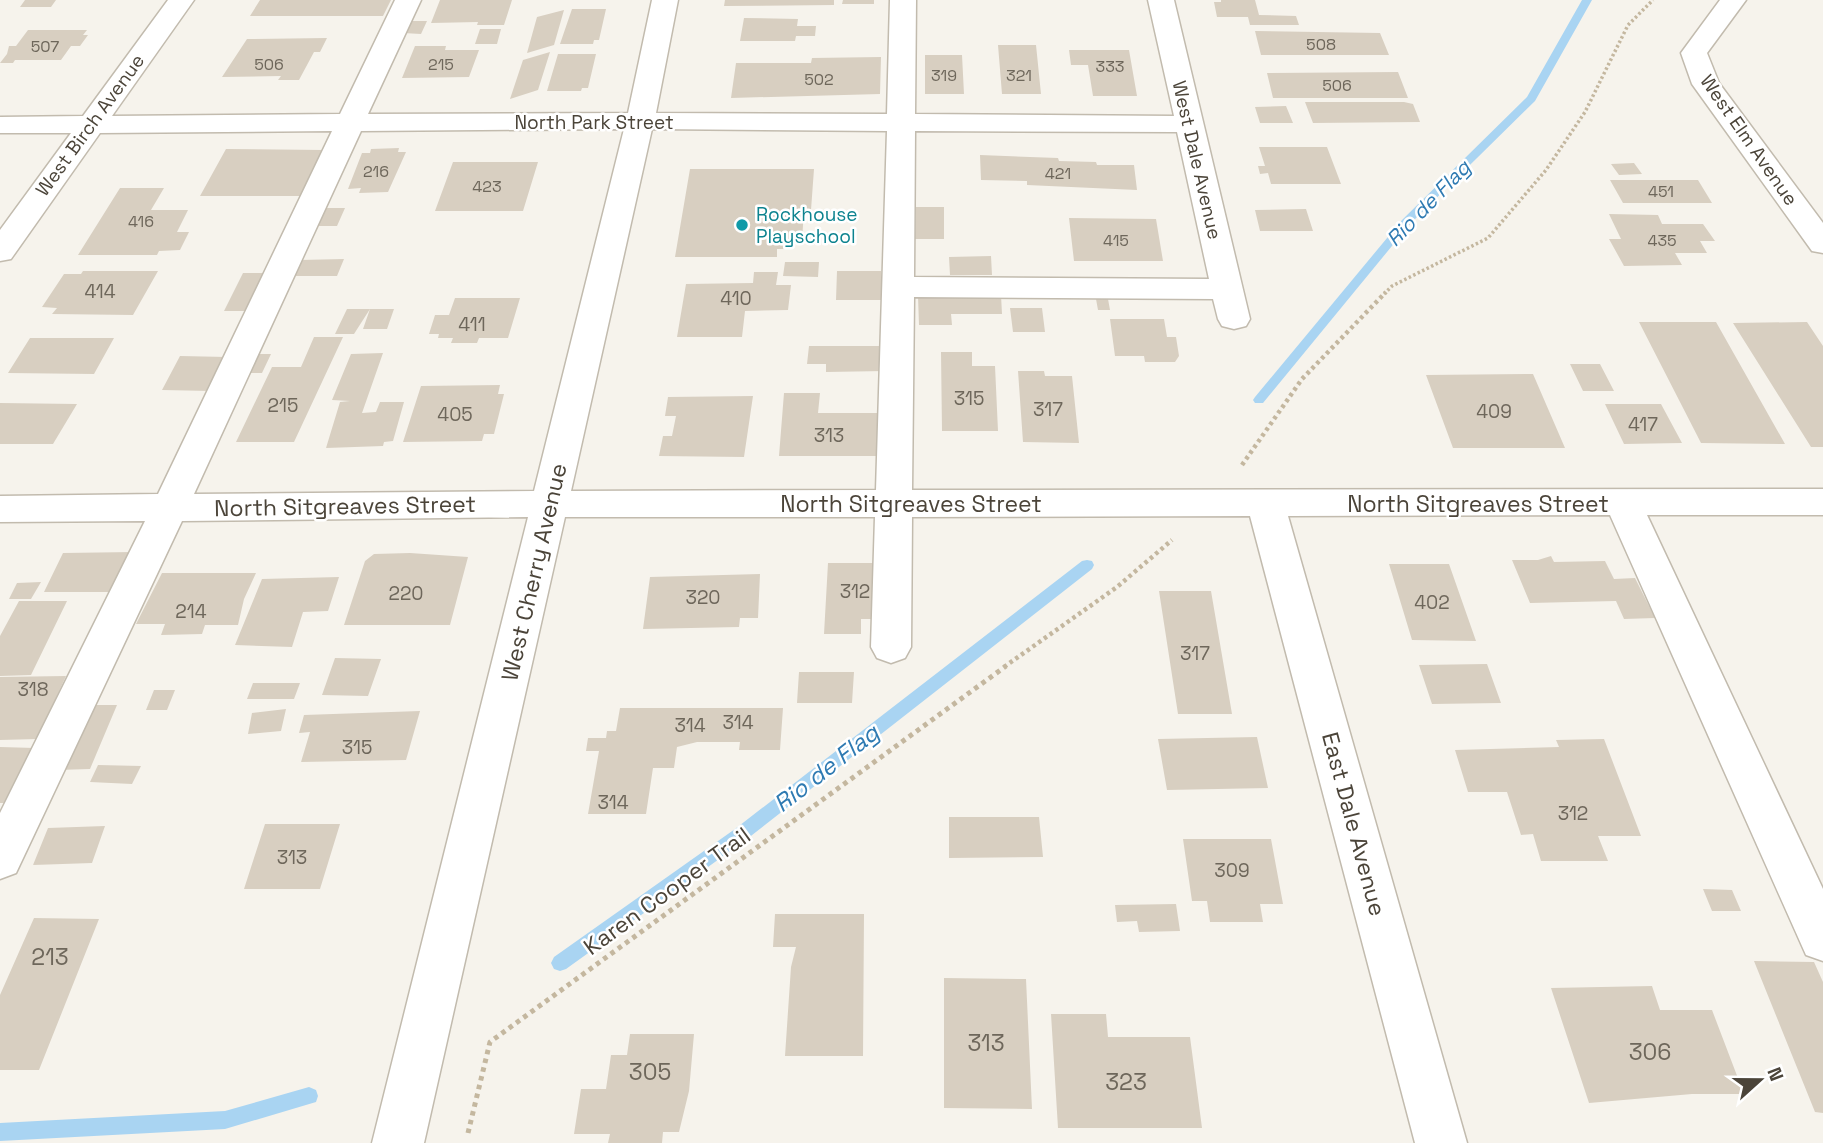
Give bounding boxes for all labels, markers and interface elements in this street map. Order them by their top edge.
house number: 508 [1306,34,1336,55]
house number: 507 [31,36,59,57]
street label: West Birch Avenue [30,49,150,201]
house number: 506 [254,54,284,75]
house number: 215 [428,54,454,75]
house number: 333 [1096,56,1125,77]
house number: 319 [931,65,957,86]
house number: 321 [1006,65,1032,86]
house number: 502 [804,69,834,90]
street label: West Elm Avenue [1694,70,1804,210]
house number: 506 [1322,75,1352,96]
street label: West Dale Avenue [1167,78,1227,242]
street label: North Park Street [514,110,674,135]
water label: Rio de Flag [1380,153,1477,252]
house number: 216 [363,161,389,182]
house number: 421 [1045,163,1071,184]
house number: 423 [472,176,502,197]
house number: 451 [1648,181,1674,202]
place label: Rockhouse Playschool [756,202,858,249]
house number: 416 [128,211,154,232]
marker: Rockhouse Playschool [734,217,750,233]
house number: 415 [1103,230,1129,251]
house number: 435 [1647,230,1677,251]
house number: 414 [84,279,116,304]
house number: 410 [720,286,752,311]
house number: 411 [458,312,486,337]
house number: 315 [954,386,984,411]
house number: 215 [268,393,298,418]
house number: 317 [1033,397,1063,422]
house number: 409 [1476,399,1512,424]
house number: 405 [437,402,473,427]
house number: 417 [1628,412,1658,437]
house number: 313 [814,423,844,448]
street label: West Cherry Avenue [494,460,574,684]
street label: North Sitgreaves Street [214,489,476,523]
street label: North Sitgreaves Street [780,489,1042,519]
street label: North Sitgreaves Street [1347,489,1609,519]
house number: 312 [840,579,870,604]
house number: 220 [388,581,424,606]
house number: 320 [685,585,721,610]
house number: 402 [1414,590,1450,615]
house number: 214 [175,599,207,624]
house number: 317 [1180,641,1210,666]
house number: 318 [18,677,48,702]
house number: 314 [722,710,754,735]
house number: 314 [674,713,706,738]
water label: Rio de Flag [767,716,886,819]
street label: East Dale Avenue [1315,729,1393,919]
house number: 315 [342,735,372,760]
house number: 314 [597,790,629,815]
house number: 312 [1558,801,1588,826]
street label: Karen Cooper Trail [578,820,756,962]
house number: 313 [277,845,307,870]
house number: 309 [1214,858,1250,883]
house number: 213 [31,942,69,972]
house number: 313 [967,1028,1005,1058]
house number: 306 [1629,1037,1671,1067]
north arrow [1725,1045,1795,1115]
house number: 305 [629,1057,671,1087]
text: N [1761,1064,1789,1085]
house number: 323 [1105,1067,1147,1097]

